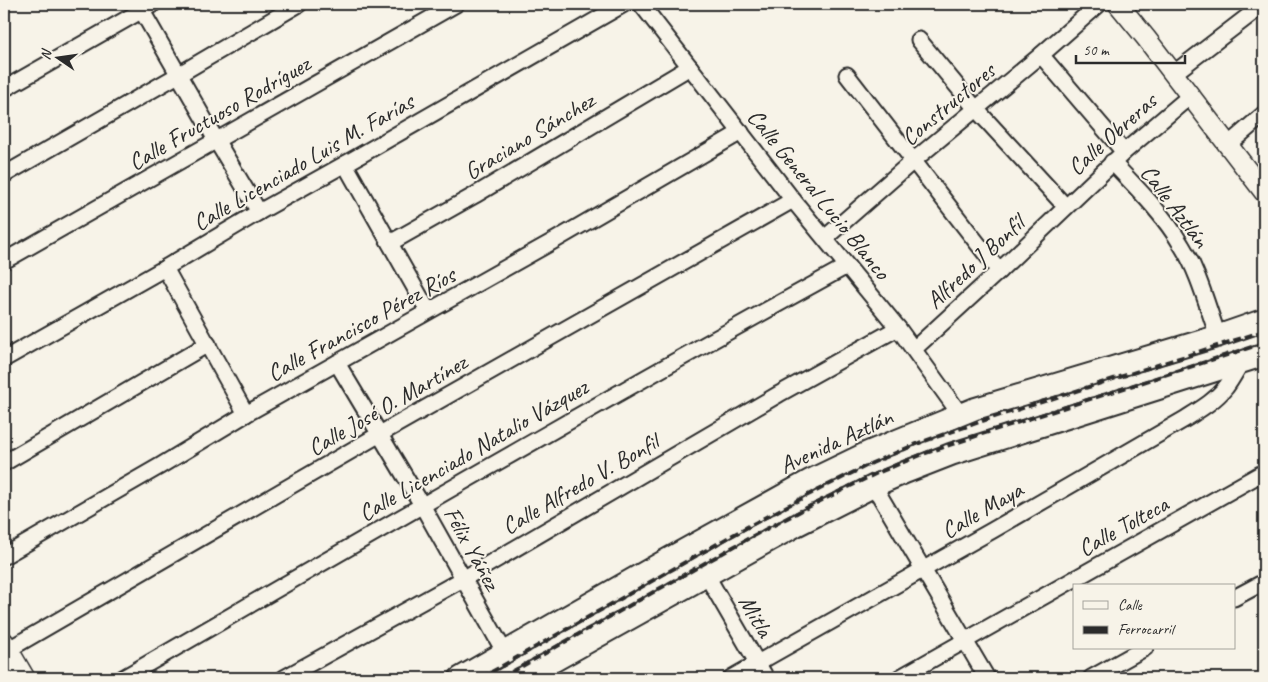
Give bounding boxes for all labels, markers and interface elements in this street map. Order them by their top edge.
north arrow [32,32,82,82]
scale bar [1076,32,1184,64]
text: 50 m [1083,41,1110,60]
text: N [37,47,56,61]
street label: Calle Fructuoso Rodríguez [123,48,317,177]
street label: Constructores [895,55,1003,152]
street label: Graciano Sánchez [459,84,601,186]
street label: Calle Licenciado Luis M. Farías [187,85,421,238]
street label: Calle Obreras [1061,85,1164,182]
street label: Calle General Lucio Blanco [741,102,898,287]
street label: Calle Aztlán [1134,158,1217,254]
street label: Alfredo J Bonfíl [920,206,1033,315]
street label: Calle Francisco Pérez Ríos [262,259,463,388]
street label: Calle José O. Martínez [302,346,474,463]
street label: Calle Licenciado Natalio Vázquez [353,371,594,528]
street label: Avenida Aztlán [775,401,898,480]
street label: Calle Alfredo V. Bonfil [496,425,667,541]
street label: Calle Maya [936,474,1029,545]
street label: Calle Tolteca [1073,488,1175,563]
street label: Félix Yáñez [437,501,508,597]
legend [1073,584,1236,650]
street label: Mitla [732,590,781,644]
text: Calle [1118,596,1143,615]
text: Ferrocarril [1118,620,1176,639]

